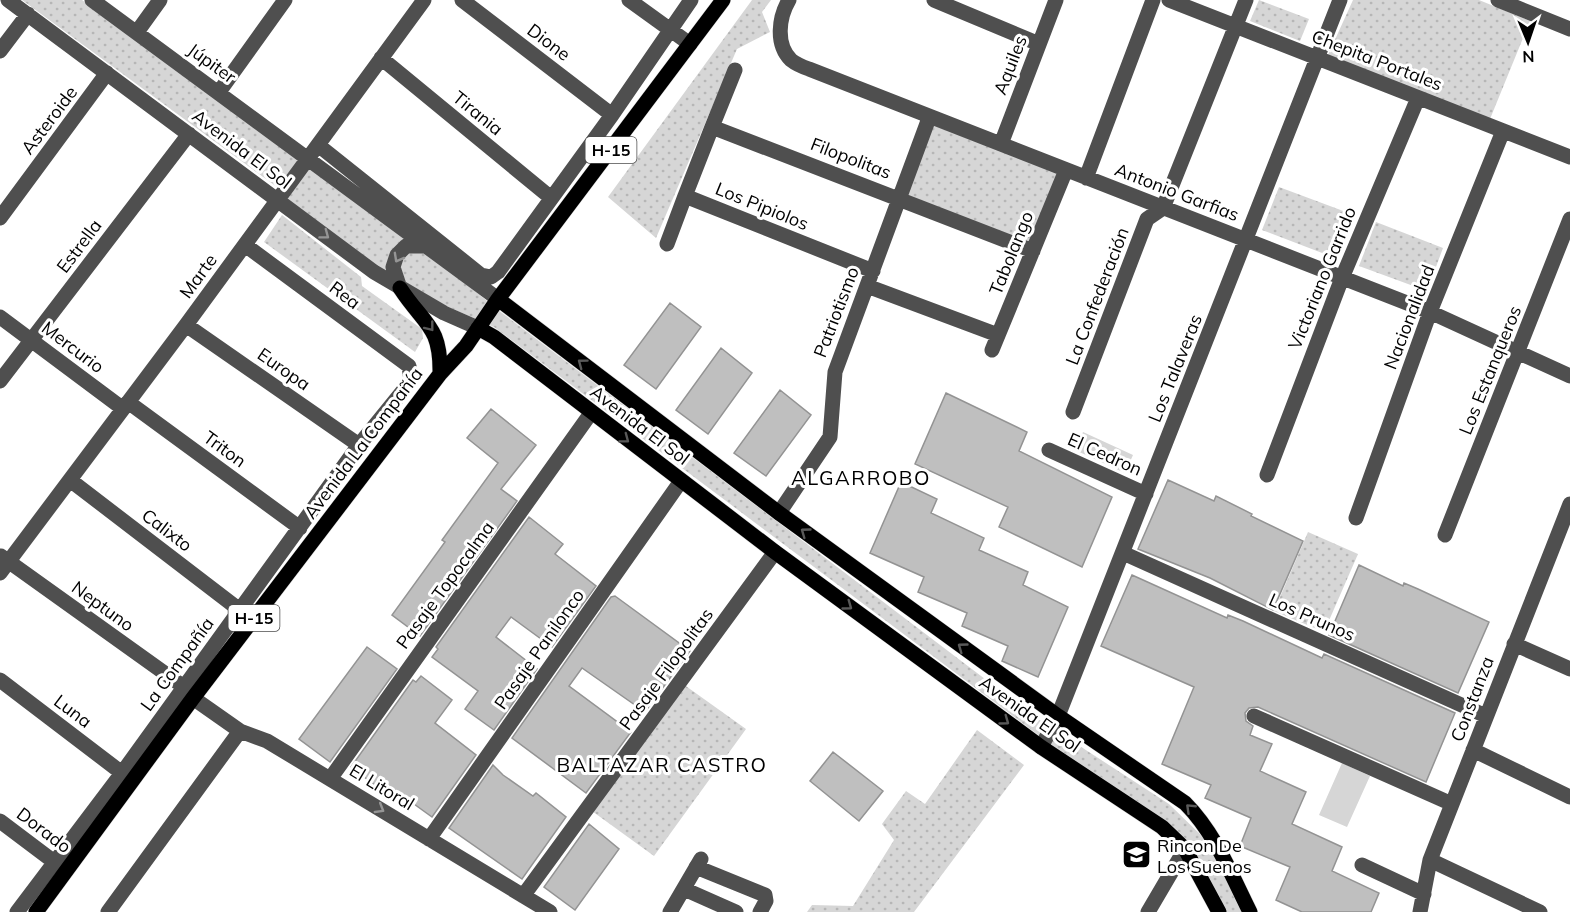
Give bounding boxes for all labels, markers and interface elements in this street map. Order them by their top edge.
north arrow [1498,12,1558,72]
street label: Dione [523,18,575,66]
street label: Chepita Portales [1308,24,1446,96]
street label: Aquiles [988,32,1032,98]
street label: Júpiter [183,38,241,88]
text: N [1522,47,1535,67]
street label: Asteroide [16,81,82,159]
street label: Tirania [448,86,508,140]
street label: Avenida El Sol [188,104,296,194]
street label: Filopolitas [807,132,895,184]
road number: H-15 [586,137,636,163]
street label: Antonio Garfias [1112,158,1242,226]
street label: Los Pipiolos [712,177,812,235]
street label: Victoriano Garrido [1283,203,1361,353]
street label: Tabolango [984,208,1038,298]
street label: Estrella [51,215,107,277]
street label: La Confederación [1060,224,1134,368]
one-way arrow [318,228,329,239]
street label: Marte [174,249,222,303]
one-way arrow [394,252,405,262]
street label: Nacionalidad [1379,262,1439,372]
street label: Patriotismo [808,264,864,360]
street label: Rea [325,276,365,314]
street label: Los Estanqueros [1454,302,1526,438]
street label: Los Talaveras [1143,311,1207,425]
street label: Mercurio [37,316,109,378]
one-way arrow [422,320,433,331]
street label: Europa [253,343,315,395]
one-way arrow [578,359,589,370]
street label: Avenida La Compañía [299,363,427,523]
street label: Avenida El Sol [586,380,694,470]
street label: Triton [199,426,251,472]
street label: El Cedron [1064,427,1146,481]
one-way arrow [618,431,629,442]
district label: ALGARROBO [791,465,931,490]
street label: Calixto [137,504,197,556]
street label: Pasaje Topocalma [391,517,499,653]
one-way arrow [800,528,811,539]
street label: Neptuno [67,576,139,636]
street label: Pasaje Panilonco [489,584,589,714]
street label: Los Prunos [1265,588,1359,646]
one-way arrow [842,599,853,610]
street label: Pasaje Filopolitas [614,603,718,735]
road number: H-15 [228,605,280,631]
street label: La Compañía [135,613,219,715]
one-way arrow [958,643,969,654]
street label: Constanza [1445,653,1499,745]
street label: Avenida El Sol [975,671,1085,757]
street label: Luna [50,689,96,733]
one-way arrow [999,714,1010,725]
district label: BALTAZAR CASTRO [557,752,767,777]
street label: El Litoral [345,759,419,815]
street label: Dorado [12,802,76,858]
one-way arrow [374,802,384,814]
one-way arrow [1186,804,1197,815]
place label: Rincon De Los Suenos [1157,834,1252,878]
school or university icon: Rincon De Los Suenos [1120,839,1152,871]

